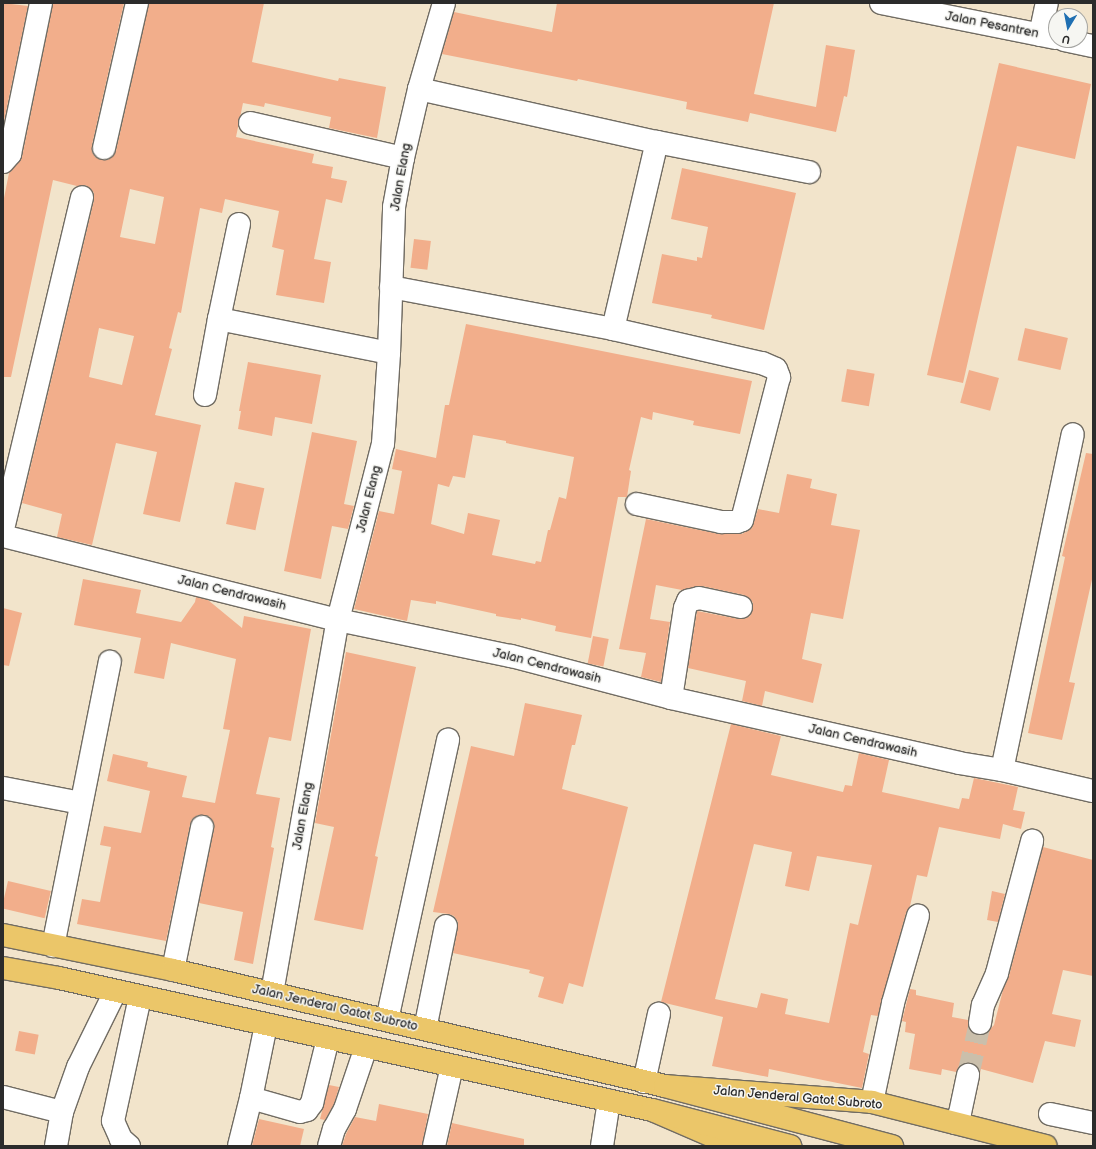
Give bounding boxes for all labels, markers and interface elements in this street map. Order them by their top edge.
street label: Jalan Pesantren [944,8,1040,42]
north arrow [1048,8,1088,48]
text: U [1061,32,1071,46]
street label: Jalan Elang [387,142,415,212]
street label: Jalan Elang [353,464,385,534]
street label: Jalan Cendrawasih [176,572,288,614]
street label: Jalan Cendrawasih [491,645,603,687]
street label: Jalan Cendrawasih [807,721,919,761]
street label: Jalan Elang [289,781,317,851]
street label: Jalan Jenderal Gatot Subroto [250,981,420,1035]
street label: Jalan Jenderal Gatot Subroto [712,1083,884,1113]

